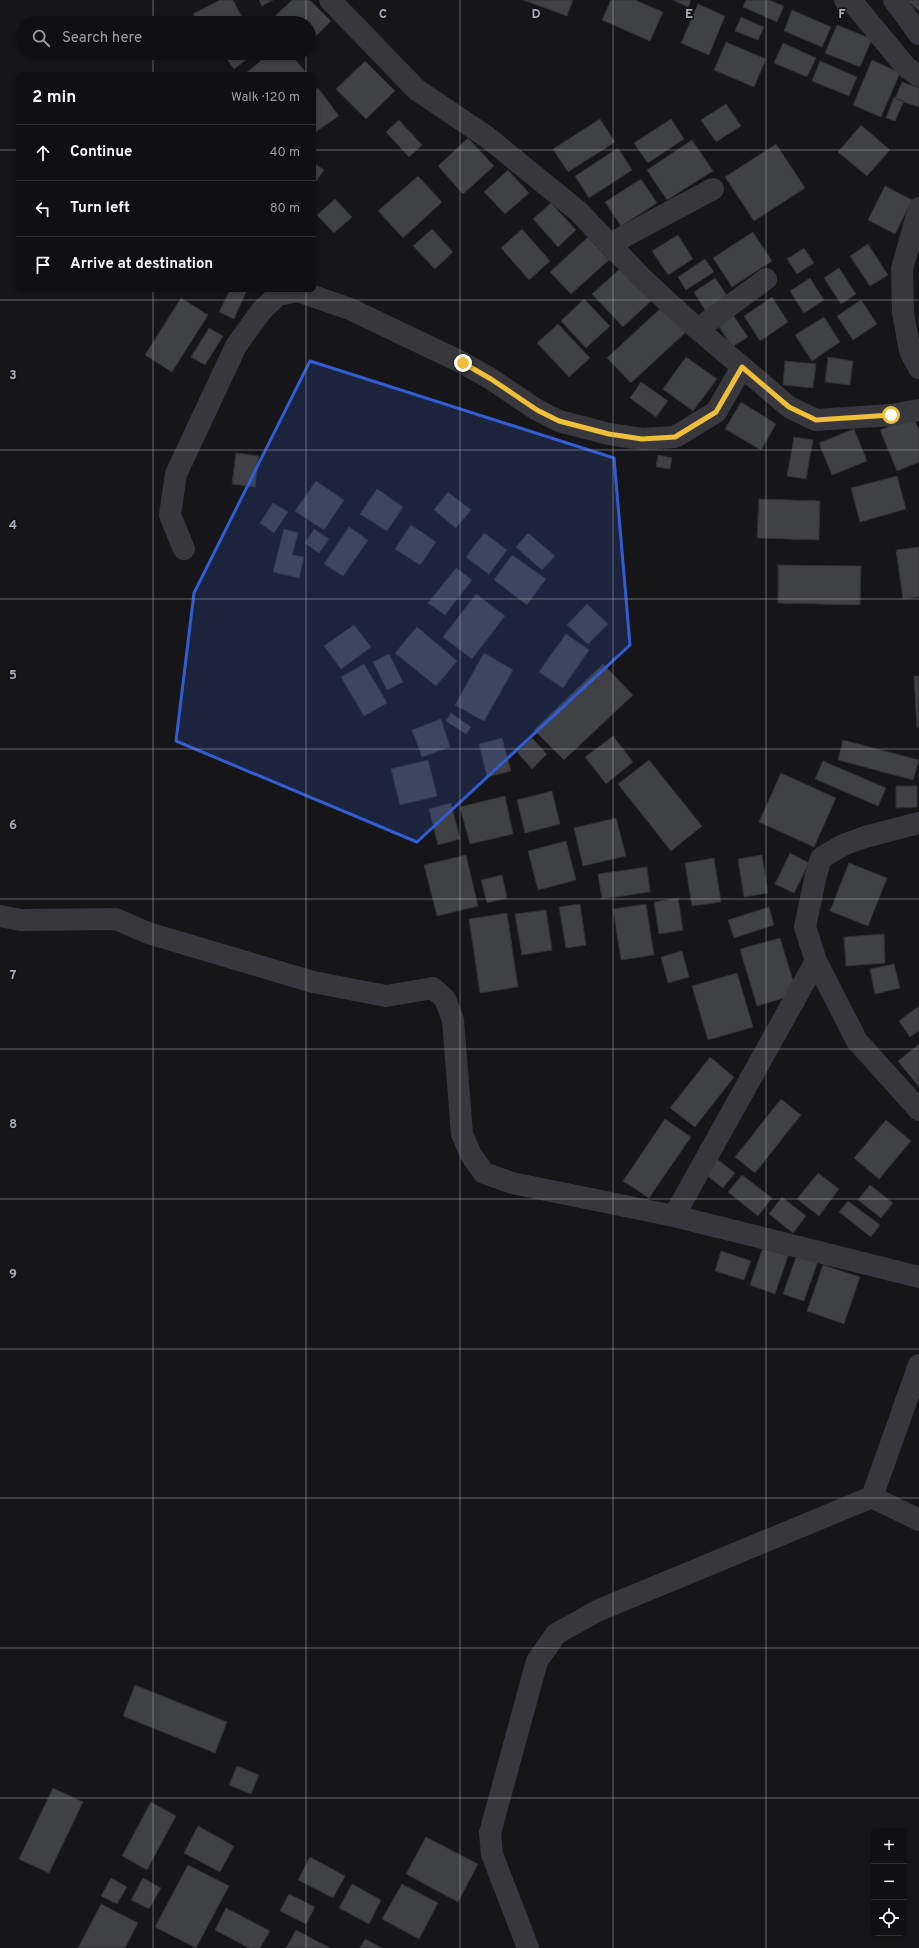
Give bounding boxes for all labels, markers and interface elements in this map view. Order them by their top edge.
text: C [379,7,387,23]
text: D [531,7,541,23]
text: E [685,7,693,23]
text: F [838,7,846,23]
search box [16,16,316,60]
icon: search [30,27,52,49]
text: Search here [62,29,142,48]
text: 2 min [32,87,76,109]
text: Walk · 120 m [231,90,300,106]
icon: ahead [32,142,54,164]
text: Continue [70,143,132,162]
text: 40 m [270,145,300,161]
icon: left [32,198,54,220]
text: Turn left [70,199,130,218]
text: 80 m [270,201,300,217]
icon: arrive [32,254,54,276]
text: Arrive at destination [70,255,213,274]
route end [454,354,472,372]
text: 3 [9,368,17,384]
route start [882,406,900,424]
text: 4 [9,518,17,534]
text: 5 [9,668,17,684]
text: 6 [9,818,17,834]
text: 7 [10,968,17,984]
text: 8 [9,1117,17,1133]
text: 9 [9,1267,17,1283]
map controls [871,1828,907,1936]
button: + [871,1828,907,1864]
button: − [871,1864,907,1900]
button: locate [871,1900,907,1936]

